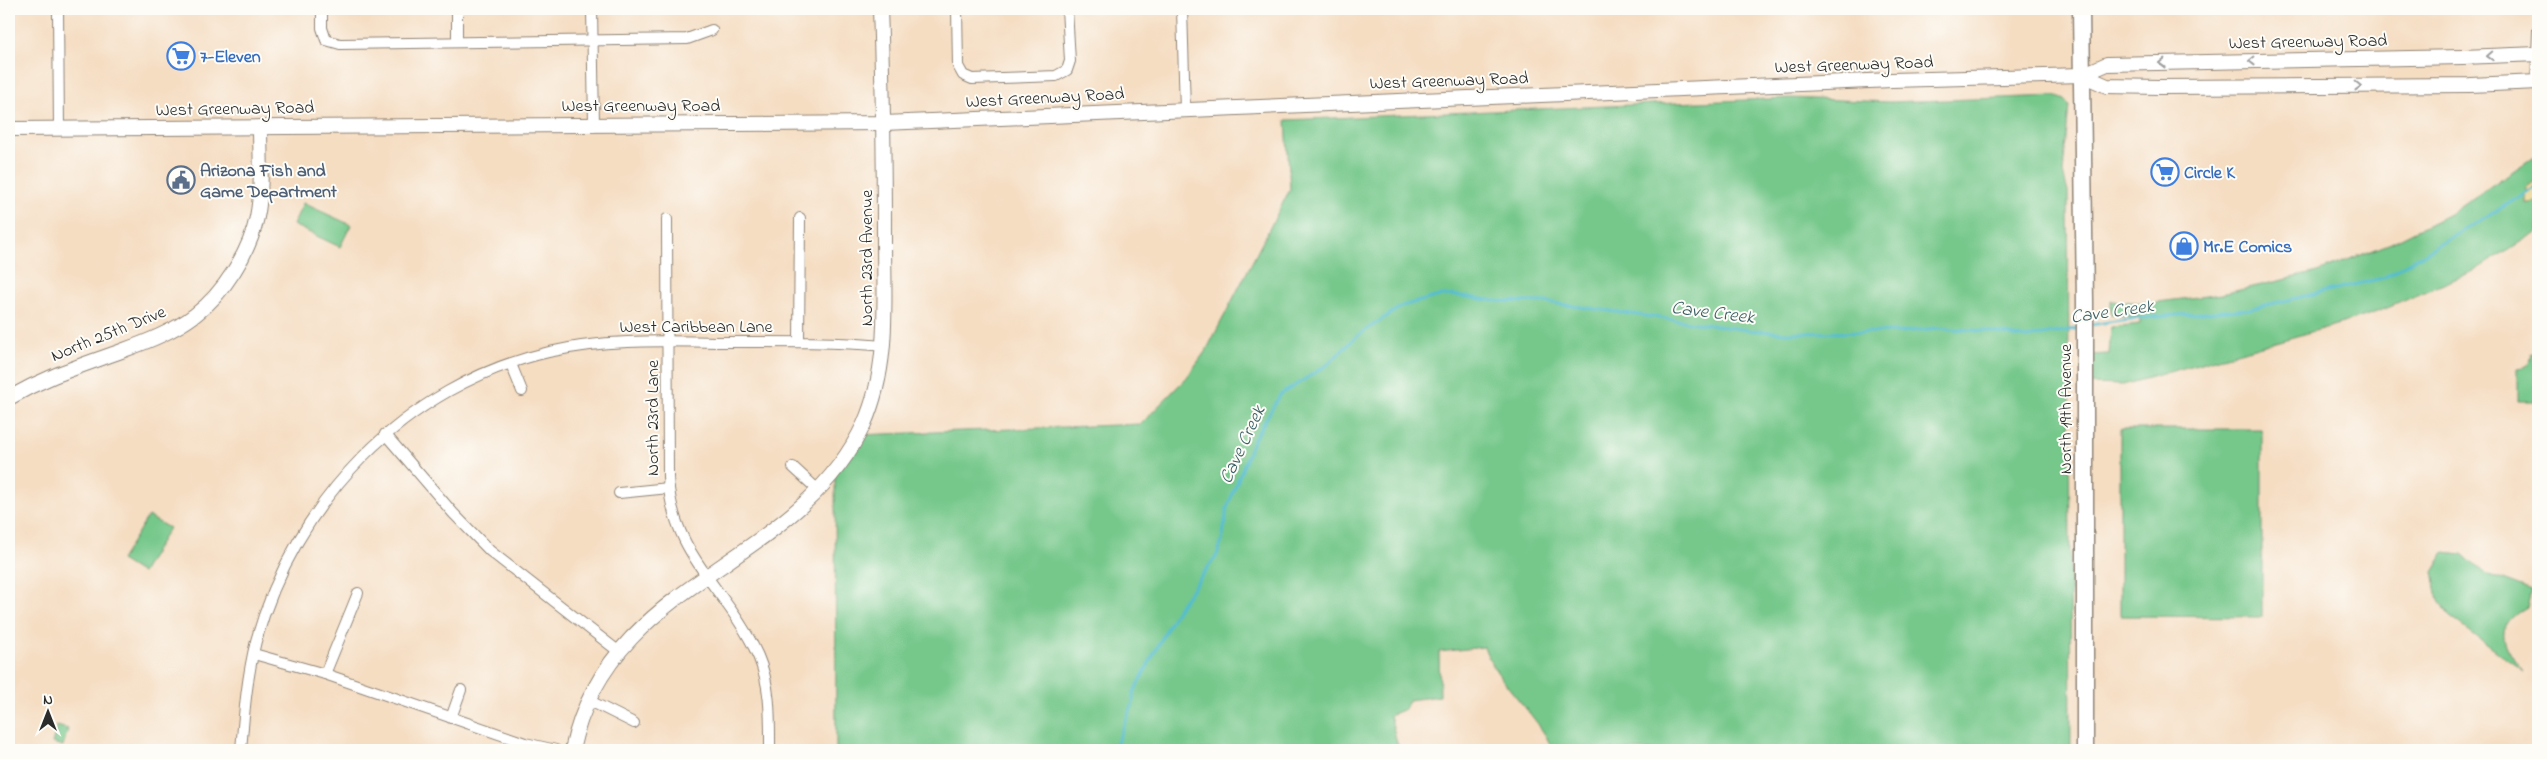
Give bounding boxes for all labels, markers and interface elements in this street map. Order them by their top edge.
street label: West Greenway Road [2228,29,2388,57]
supermarket icon: 7-Eleven [166,41,196,71]
place label: 7-Eleven [200,45,261,71]
street label: West Greenway Road [1774,50,1934,82]
one-way arrow [2485,51,2493,62]
one-way arrow [2247,56,2255,66]
one-way arrow [2158,58,2166,68]
street label: West Greenway Road [1369,66,1529,98]
one-way arrow [2355,81,2363,92]
street label: West Greenway Road [965,82,1125,116]
street label: West Greenway Road [562,94,720,120]
street label: West Greenway Road [155,96,315,124]
supermarket icon: Circle K [2150,157,2180,187]
place label: Arizona Fish and Game Department [200,159,338,206]
place label: Circle K [2184,161,2236,187]
public building icon: Arizona Fish and Game Department [166,165,196,195]
street label: North 23rd Avenue [855,189,881,326]
shop icon: Mr.E Comics [2169,231,2199,261]
place label: Mr.E Comics [2203,235,2292,261]
water label: Cave Creek [2069,293,2156,332]
water label: Cave Creek [1670,295,1756,332]
street label: North 25th Drive [47,300,171,370]
street label: West Caribbean Lane [619,315,773,341]
street label: North 19th Avenue [2054,343,2080,474]
street label: North 23rd Lane [641,359,667,476]
water label: Cave Creek [1213,401,1273,489]
north arrow [22,686,72,736]
text: N [43,690,53,711]

